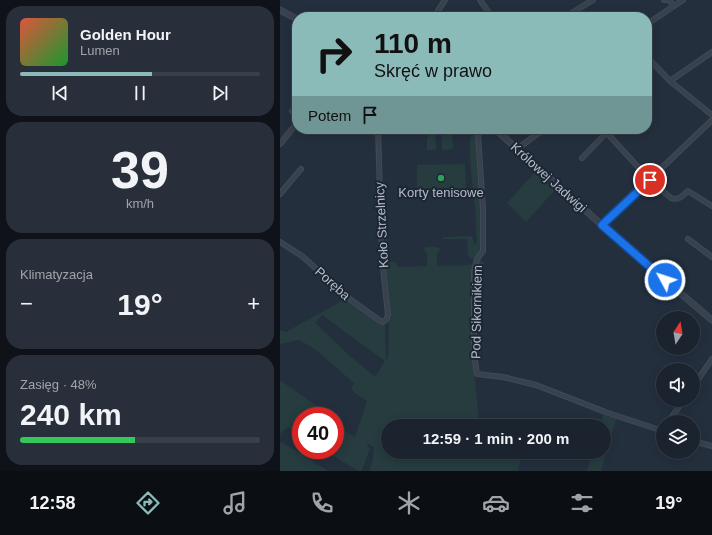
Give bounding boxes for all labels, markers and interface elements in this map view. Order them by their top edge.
text: Golden Hour [80,26,171,43]
icon: right [308,28,360,80]
text: 110 m [374,28,452,59]
text: Lumen [80,43,120,58]
text: Skręć w prawo [374,61,492,81]
icon: previous [49,82,71,104]
icon: pause [129,82,151,104]
icon: next [209,82,231,104]
icon: arrive [359,104,381,126]
text: Potem [308,107,351,124]
street label: Królowej Jadwigi [508,139,590,215]
text: 39 [111,141,169,199]
pin [633,163,667,197]
icon: arrive [639,169,661,191]
marker: Korty tenisowe [436,173,446,183]
street label: Koło Strzelnicy [372,181,391,268]
place label: Korty tenisowe [398,185,484,200]
text: km/h [126,196,154,211]
position arrow [644,259,686,301]
street label: Poręba [312,264,354,303]
street label: Pod Sikornikiem [468,265,485,359]
text: Klimatyzacja [20,267,93,282]
text: 19° [117,288,163,321]
text: − [20,291,33,316]
text: + [247,291,260,316]
north arrow [656,311,700,355]
map controls [656,311,700,459]
button: sound [656,363,700,407]
text: Zasięg · 48% [20,377,97,392]
text: 240 km [20,398,122,431]
speed limit sign: 40 [292,407,344,459]
button: layers [656,415,700,459]
text: 12:59 · 1 min · 200 m [423,430,569,447]
icon: directions [134,489,162,517]
icon: music [221,489,249,517]
icon: phone [308,489,336,517]
icon: climate [395,489,423,517]
icon: car [482,489,510,517]
icon: filters [568,489,596,517]
text: 12:58 [29,493,75,513]
text: 19° [655,493,682,513]

